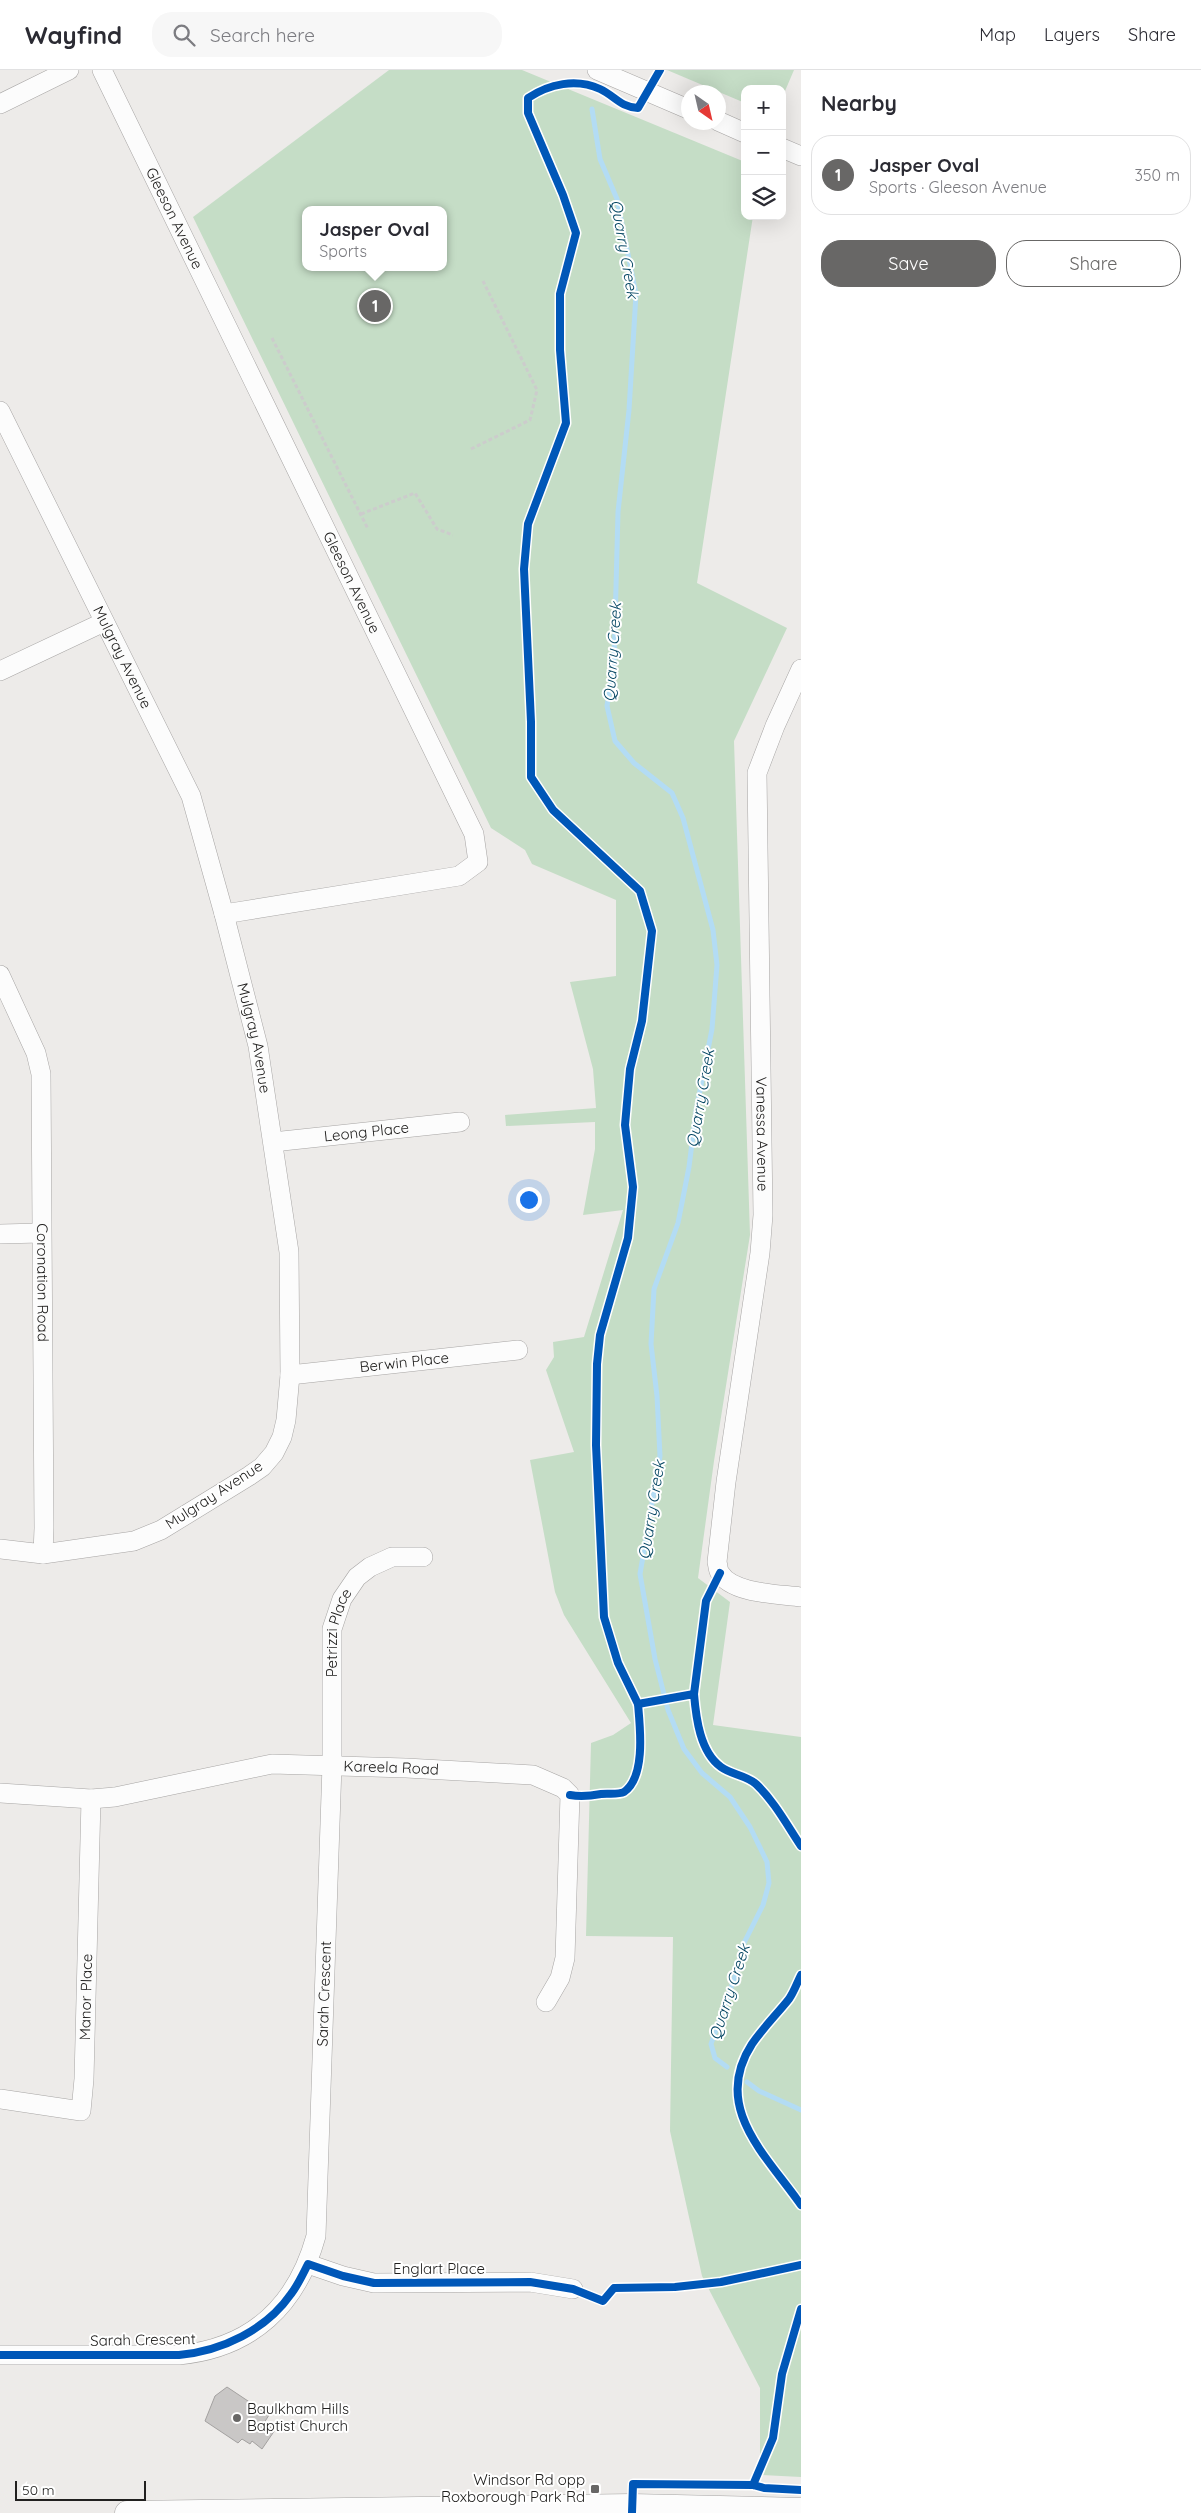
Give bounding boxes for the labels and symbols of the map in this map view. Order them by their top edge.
north arrow [681,85,726,130]
street label: Gleeson Avenue [142,164,208,272]
water label: Quarry Creek [606,198,644,301]
pin: 1 [359,287,391,325]
street label: Gleeson Avenue [319,528,385,636]
water label: Quarry Creek [599,600,626,703]
street label: Mulgray Avenue [89,603,156,712]
street label: Mulgray Avenue [233,981,275,1094]
water label: Quarry Creek [681,1046,719,1149]
street label: Vanessa Avenue [752,1076,773,1192]
street label: Leong Place [323,1118,410,1145]
your location [516,1187,542,1213]
street label: Coronation Road [33,1223,53,1342]
street label: Berwin Place [359,1348,450,1376]
street label: Mulgray Avenue [162,1456,266,1533]
water label: Quarry Creek [633,1458,669,1561]
street label: Petrizzi Place [322,1584,356,1677]
street label: Kareela Road [343,1756,440,1779]
water label: Quarry Creek [704,1940,754,2043]
street label: Sarah Crescent [312,1941,335,2047]
street label: Manor Place [75,1953,96,2041]
street label: Englart Place [393,2259,485,2278]
street label: Sarah Crescent [90,2329,196,2350]
place label: Baulkham Hills Baptist Church [247,2399,349,2435]
marker: Baulkham Hills Baptist Church [231,2412,243,2424]
place label: Windsor Rd opp Roxborough Park Rd [441,2470,585,2506]
scale bar [15,2478,146,2501]
marker: Windsor Rd opp Roxborough Park Rd [589,2483,601,2495]

